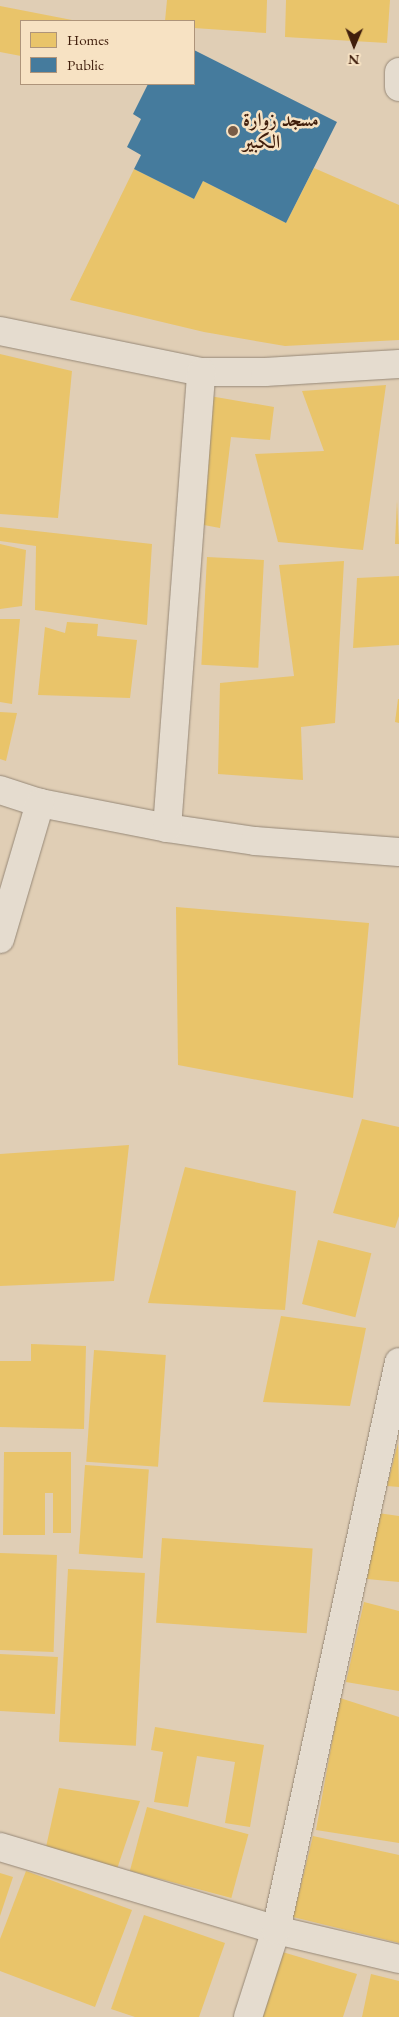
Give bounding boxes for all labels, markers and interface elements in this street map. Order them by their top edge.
legend [20,20,195,85]
north arrow [329,20,379,70]
text: Homes [67,30,109,49]
text: N [348,51,360,69]
text: Public [67,55,104,74]
place label: مسجد زوارة الكبير [243,109,319,153]
marker: مسجد زوارة الكبير [227,125,239,137]

